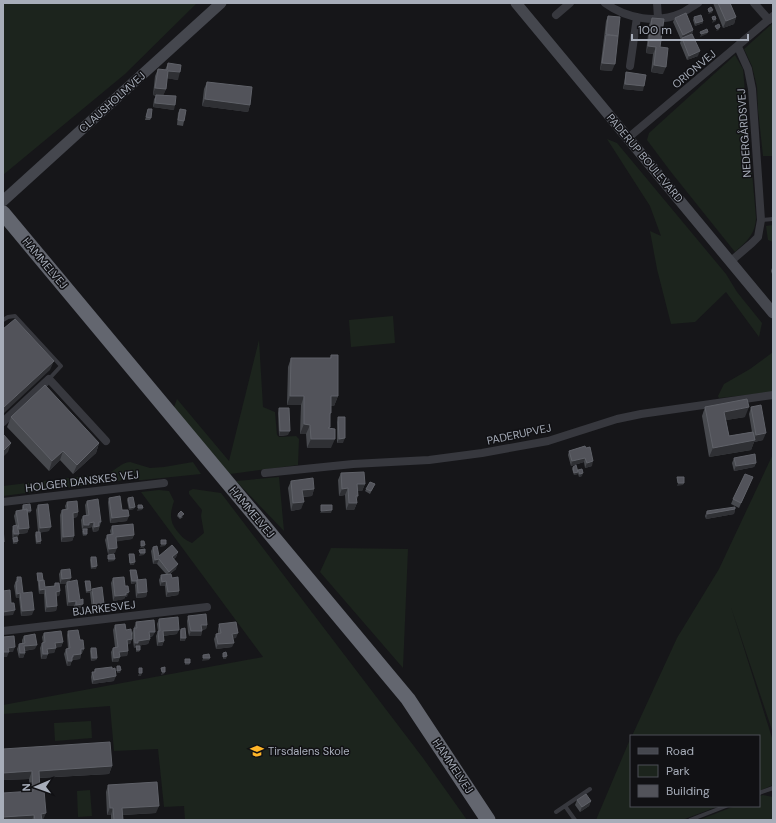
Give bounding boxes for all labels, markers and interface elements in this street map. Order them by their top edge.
scale bar [632,16,748,42]
text: 100 m [638,22,672,38]
street label: ORIONVEJ [669,47,719,91]
street label: CLAUSHOLMVEJ [76,69,148,135]
street label: NEDERGÅRDSVEJ [734,88,754,178]
street label: PADERUP BOULEVARD [604,111,687,206]
street label: HAMMELVEJ [19,234,71,292]
street label: PADERUPVEJ [485,420,553,448]
street label: HOLGER DANSKES VEJ [24,467,140,495]
street label: HAMMELVEJ [226,483,278,541]
street label: BJARKESVEJ [72,597,136,619]
legend [630,735,760,807]
street label: HAMMELVEJ [430,736,476,796]
school or university icon: Tirsdalens Skole [249,743,265,759]
text: Road [666,743,694,759]
place label: Tirsdalens Skole [268,744,350,758]
text: Park [666,763,690,779]
north arrow [16,767,56,807]
text: N [19,783,33,792]
text: Building [666,783,710,799]

